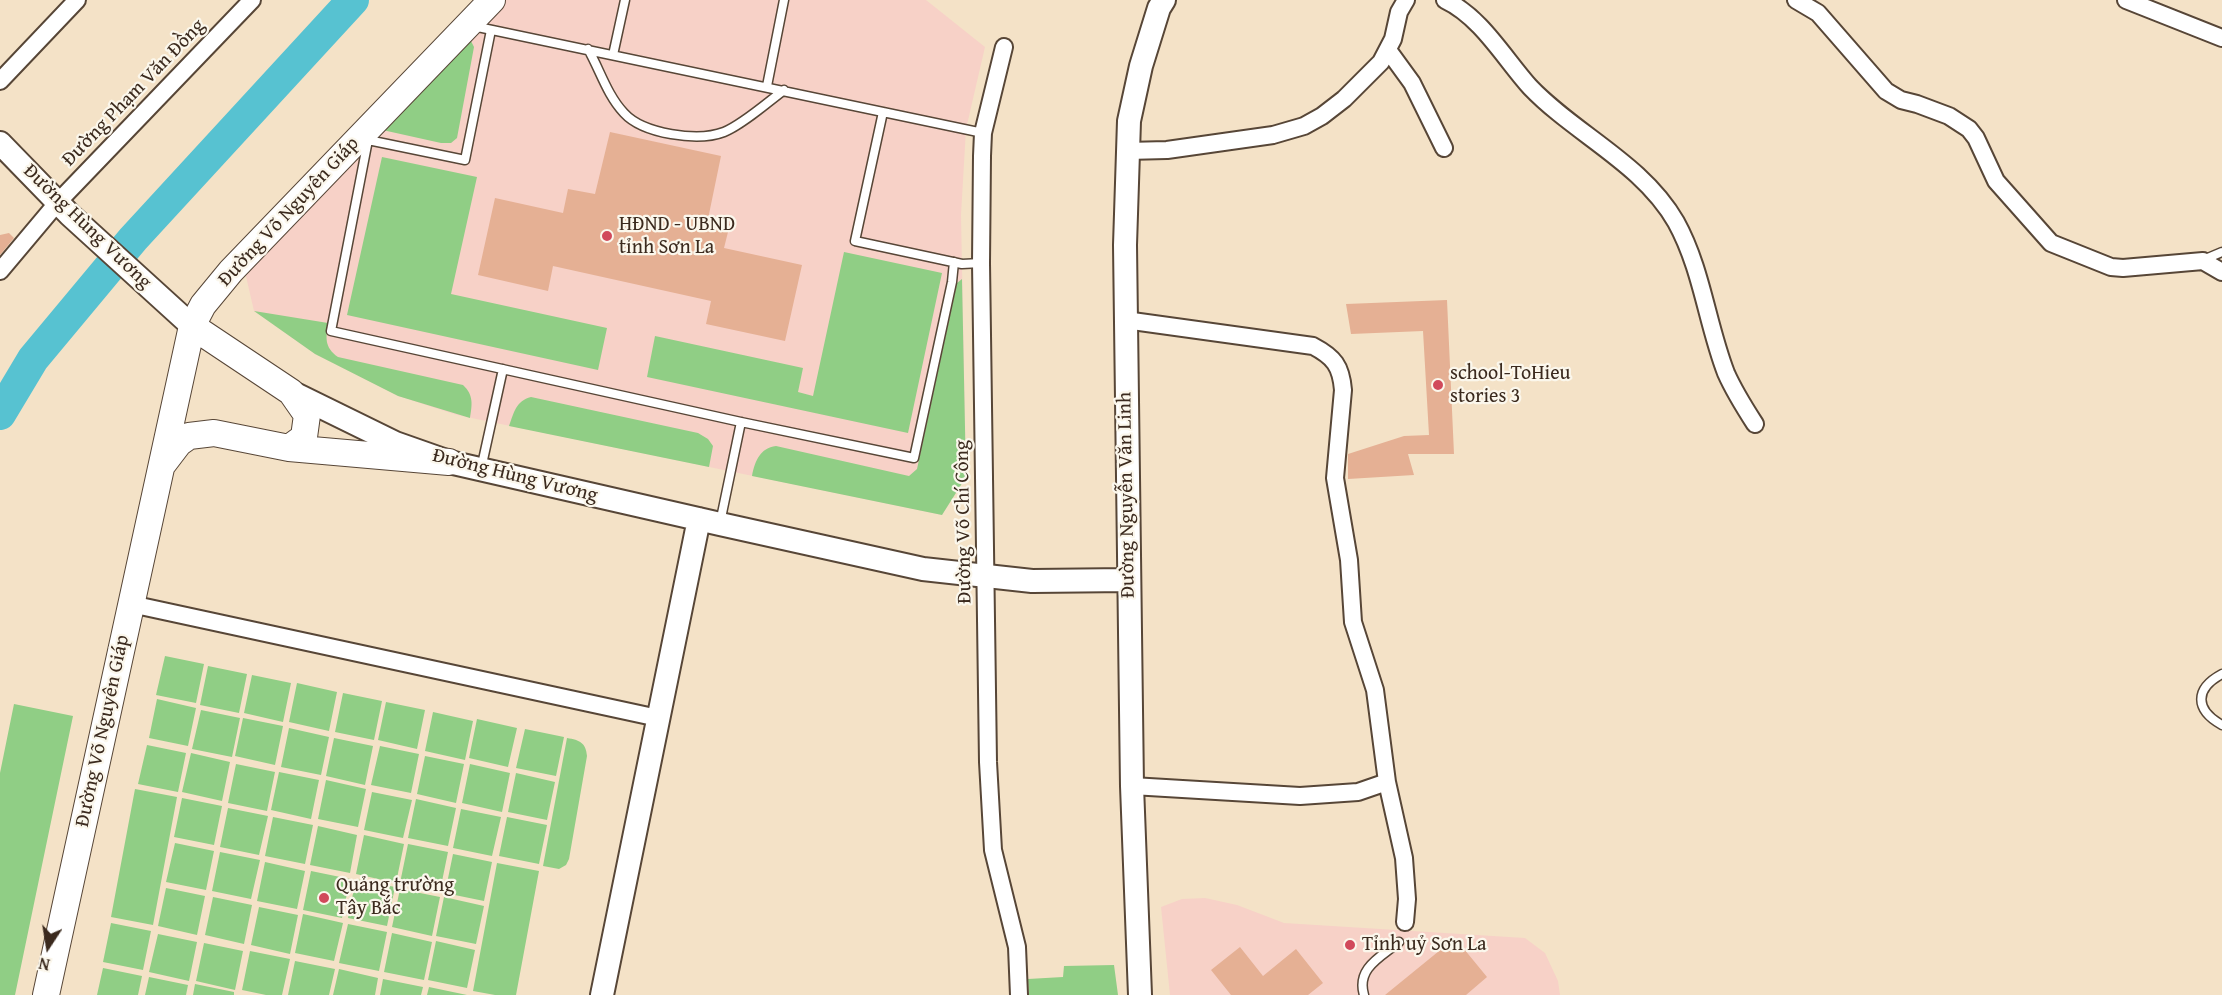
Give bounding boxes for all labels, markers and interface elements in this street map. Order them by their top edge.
street label: Đường Phạm Văn Đồng [57,14,211,172]
street label: Đường Võ Nguyên Giáp [213,132,365,292]
street label: Đường Hùng Vương [18,160,156,294]
place label: HĐND - UBND tỉnh Sơn La [619,213,735,260]
marker: HĐND - UBND tỉnh Sơn La [600,229,614,243]
place label: school-ToHieu stories 3 [1450,362,1570,409]
marker: school-ToHieu stories 3 [1431,378,1445,392]
street label: Đường Nguyễn Văn Linh [1113,392,1141,598]
street label: Đường Võ Chí Công [951,440,977,604]
street label: Đường Hùng Vương [430,444,600,508]
street label: Đường Võ Nguyên Giáp [71,633,135,829]
place label: Quảng trường Tây Bắc [336,874,454,921]
marker: Quảng trường Tây Bắc [317,891,331,905]
north arrow [18,917,78,977]
place label: Tỉnh uỷ Sơn La [1362,933,1487,957]
marker: Tỉnh uỷ Sơn La [1343,938,1357,952]
text: N [37,952,52,977]

